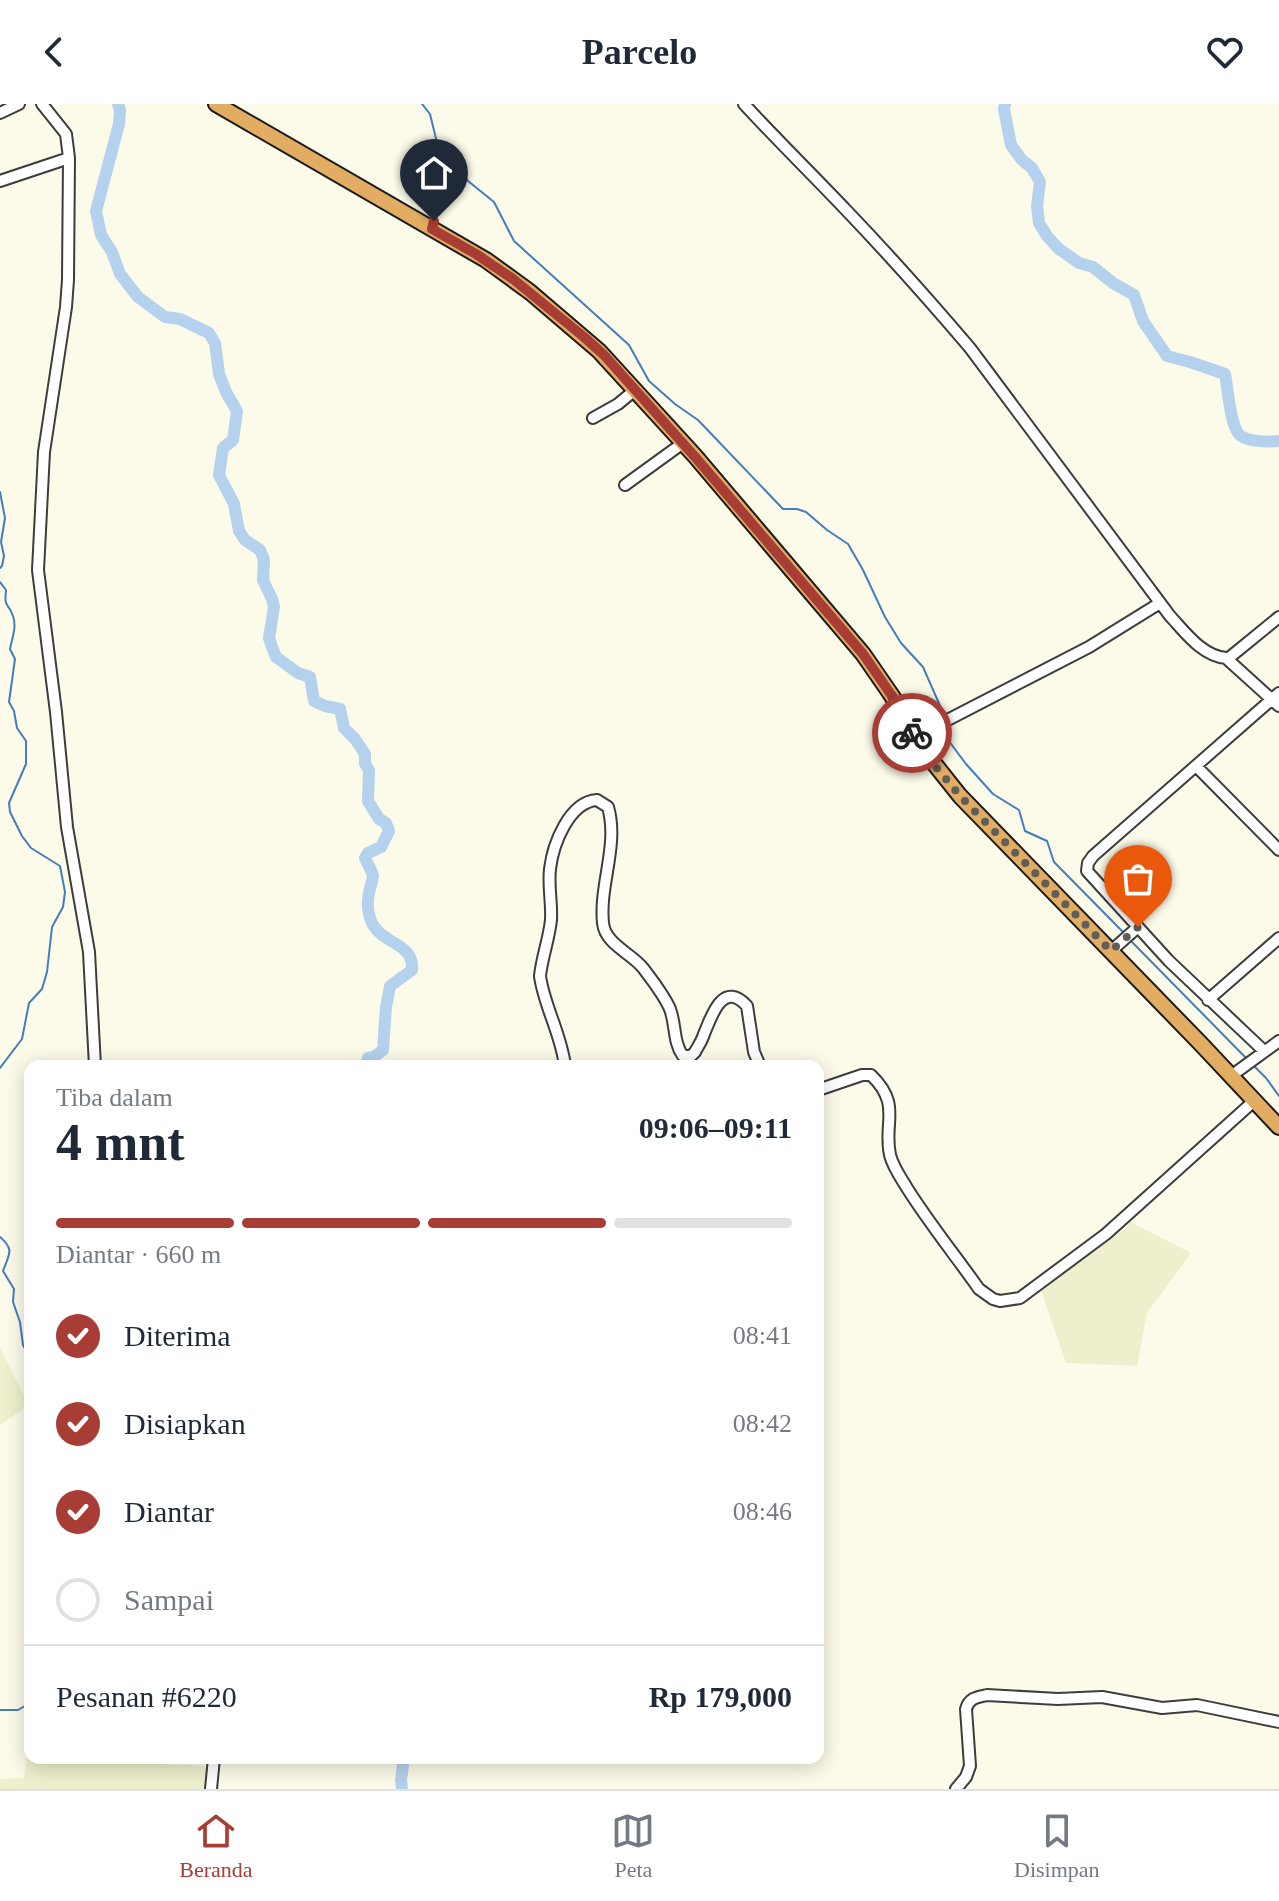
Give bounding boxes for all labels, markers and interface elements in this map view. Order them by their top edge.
icon: back [32,30,76,74]
icon: heart [1203,30,1247,74]
text: Parcelo [582,32,697,72]
pin [400,139,468,221]
icon: home [412,151,456,195]
courier [872,693,952,773]
icon: bike [890,711,934,755]
pin [1104,845,1172,927]
icon: bag [1116,857,1160,901]
text: Tiba dalam [56,1083,173,1112]
text: 09:06–09:11 [639,1111,792,1144]
text: 4 mnt [56,1114,185,1171]
text: Diantar · 660 m [56,1240,221,1269]
icon: check [56,1314,100,1358]
text: Diterima [124,1319,231,1352]
text: 08:41 [733,1321,792,1350]
icon: check [56,1402,100,1446]
text: Disiapkan [124,1407,246,1440]
text: 08:42 [733,1409,792,1438]
icon: check [56,1490,100,1534]
text: Diantar [124,1495,214,1528]
text: 08:46 [733,1497,792,1526]
text: Sampai [124,1583,214,1616]
text: Pesanan #6220 [56,1680,237,1713]
text: Rp 179,000 [649,1680,792,1713]
tab: Beranda [179,1809,253,1883]
tab: Peta [611,1809,655,1883]
tab: Disimpan [1014,1809,1100,1883]

